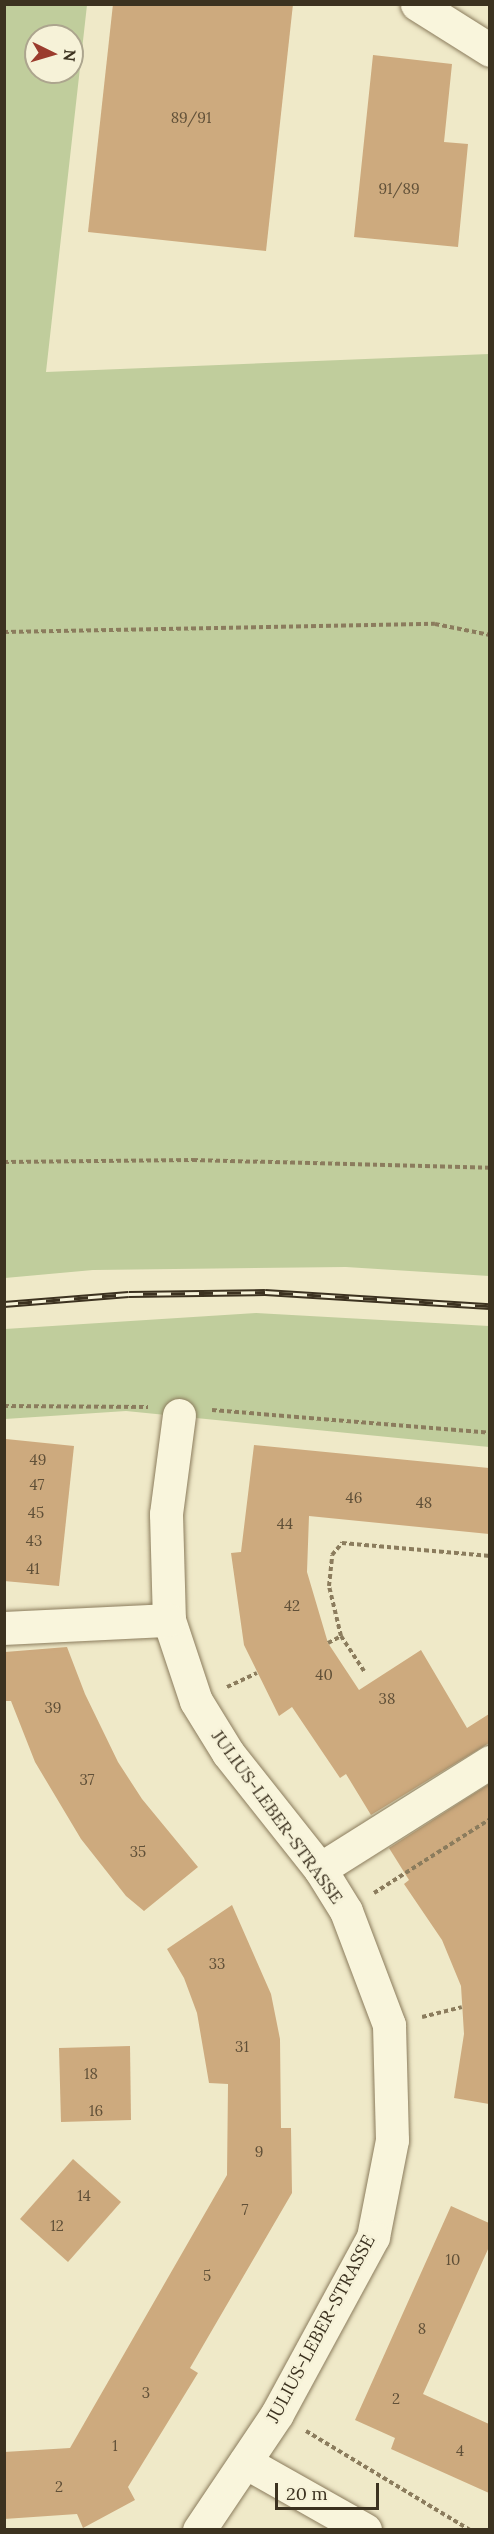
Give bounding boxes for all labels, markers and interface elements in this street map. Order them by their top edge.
north arrow [24,24,84,84]
text: N [59,48,80,62]
house number: 89/91 [171,109,211,127]
house number: 91/89 [378,180,420,198]
house number: 49 [30,1451,46,1469]
house number: 47 [29,1476,45,1494]
house number: 46 [346,1489,362,1507]
house number: 48 [416,1494,432,1512]
house number: 45 [28,1504,44,1522]
house number: 44 [277,1515,293,1533]
house number: 43 [26,1532,42,1550]
house number: 41 [26,1560,40,1578]
house number: 42 [284,1597,300,1615]
house number: 40 [315,1666,333,1684]
house number: 38 [379,1690,395,1708]
house number: 39 [44,1699,62,1717]
street label: JULIUS-LEBER-STRASSE [207,1726,347,1908]
house number: 37 [80,1771,94,1789]
house number: 35 [130,1843,146,1861]
house number: 33 [209,1955,225,1973]
house number: 31 [235,2038,249,2056]
house number: 18 [84,2065,98,2083]
house number: 16 [89,2102,103,2120]
house number: 9 [255,2143,263,2161]
house number: 14 [77,2187,91,2205]
house number: 7 [242,2201,248,2219]
house number: 12 [50,2217,64,2235]
street label: JULIUS-LEBER-STRASSE [262,2231,380,2427]
house number: 10 [446,2251,460,2269]
house number: 5 [203,2267,211,2285]
house number: 8 [418,2320,426,2338]
house number: 3 [142,2384,150,2402]
house number: 2 [392,2390,400,2408]
house number: 1 [112,2437,118,2455]
house number: 4 [456,2442,464,2460]
scale bar [278,2471,382,2509]
house number: 2 [55,2478,63,2496]
text: 20 m [286,2482,328,2505]

